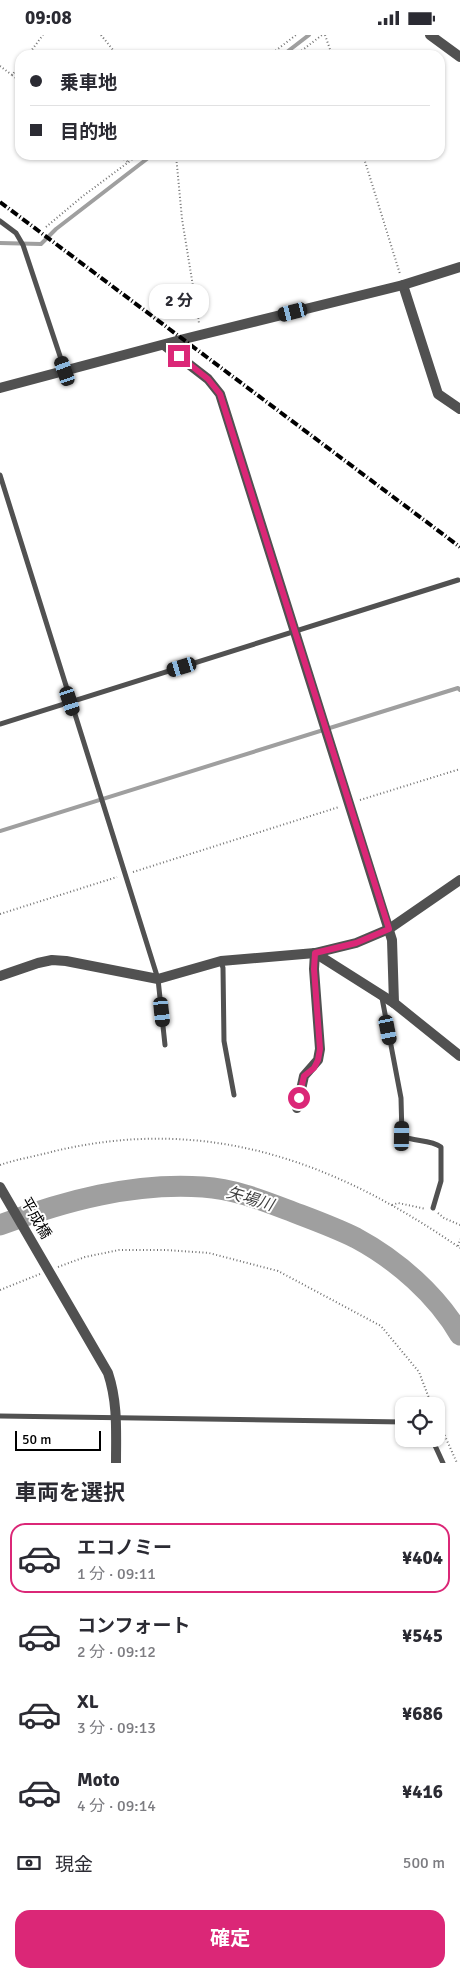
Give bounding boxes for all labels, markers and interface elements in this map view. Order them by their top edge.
text: 09:08 [25,6,72,30]
text: 乗車地 [60,71,117,95]
text: 目的地 [60,120,117,144]
callout: 2 分 [149,283,209,319]
text: 2 分 [165,291,193,311]
car [276,301,309,323]
route end [168,345,190,367]
car [53,354,76,388]
car [165,655,198,679]
car [58,684,81,718]
car [152,996,171,1028]
car [377,1014,398,1046]
route start [288,1087,310,1109]
car [394,1121,409,1151]
water label: 矢場川 [224,1182,278,1216]
street label: 平成橋 [17,1194,55,1242]
map controls [395,1397,445,1447]
button: locate [395,1397,445,1447]
scale bar [15,1428,101,1451]
text: 50 m [22,1431,51,1448]
text: 車両を選択 [15,1479,125,1506]
icon: car [17,1536,62,1581]
text: エコノミー [77,1536,172,1560]
text: ¥404 [402,1546,443,1570]
text: 1 分 · 09:11 [77,1564,156,1584]
icon: car [17,1614,62,1659]
text: コンフォート [77,1614,190,1638]
text: ¥545 [402,1624,443,1648]
text: 2 分 · 09:12 [77,1642,156,1662]
text: XL [77,1690,99,1714]
icon: car [17,1692,62,1737]
text: ¥686 [402,1702,443,1726]
text: 3 分 · 09:13 [77,1718,156,1738]
text: Moto [77,1768,120,1792]
icon: car [17,1770,62,1815]
text: ¥416 [402,1780,443,1804]
text: 4 分 · 09:14 [77,1796,156,1816]
icon: cash [15,1849,43,1877]
text: 現金 [55,1853,93,1877]
text: 500 m [403,1853,445,1873]
button: 確定 [15,1910,445,1968]

